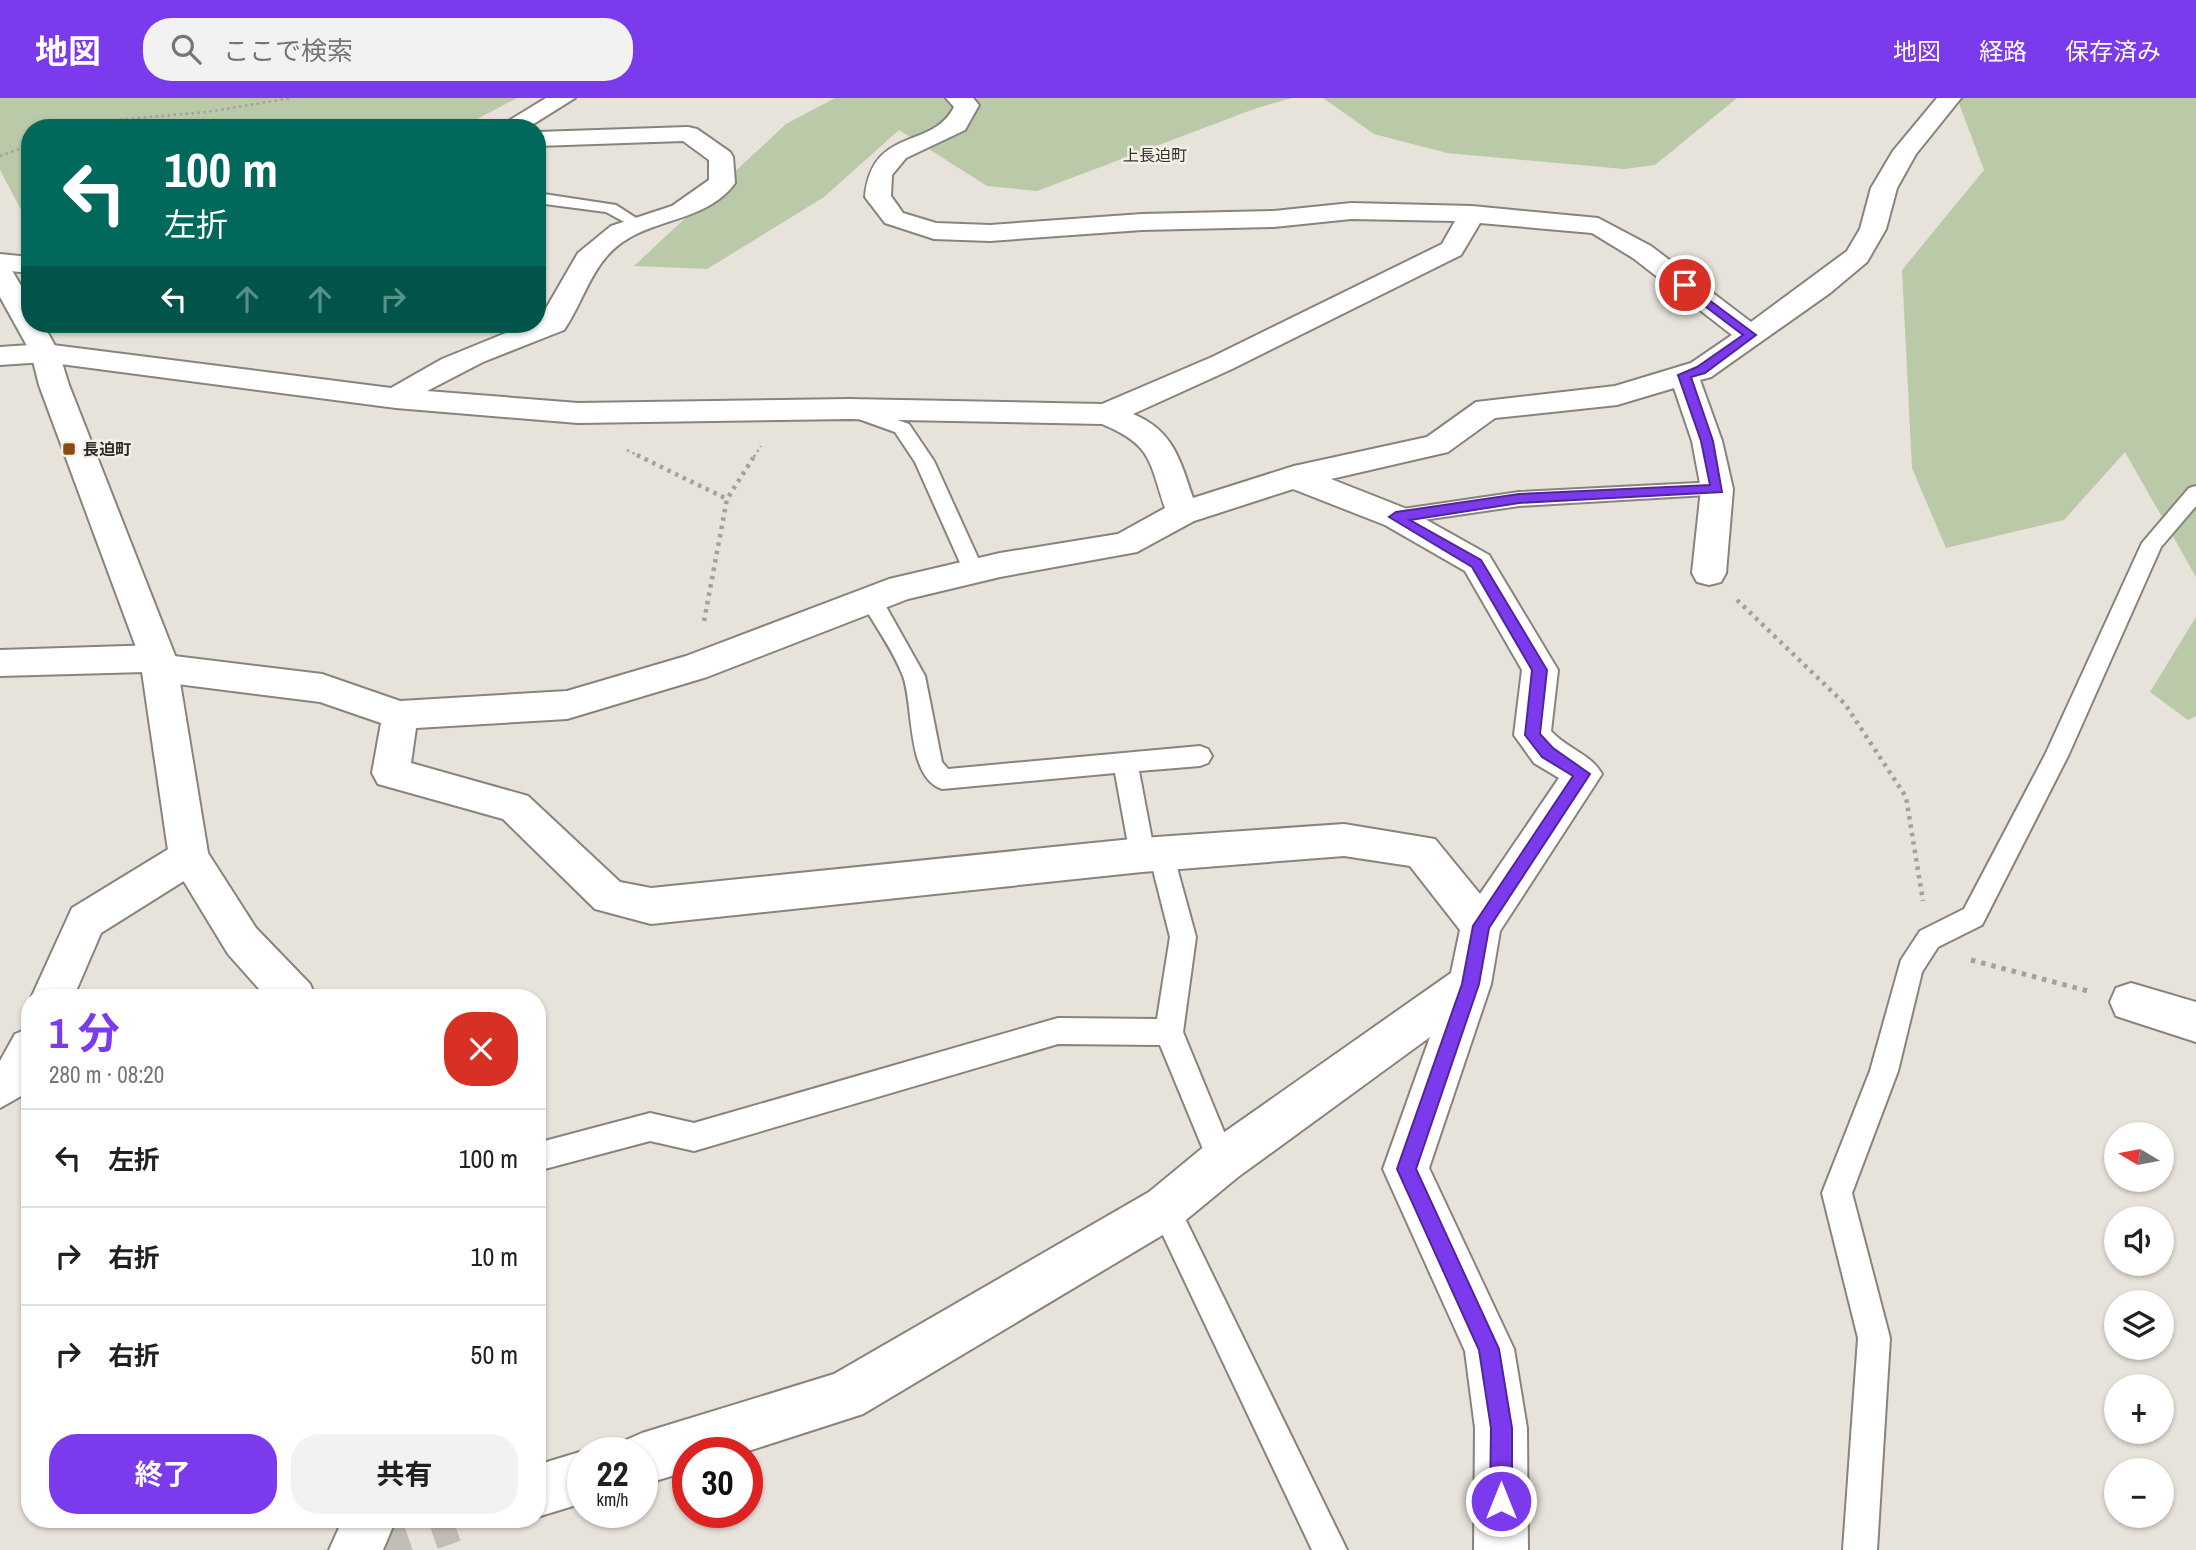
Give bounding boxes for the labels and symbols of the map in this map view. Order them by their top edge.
district label: 上長迫町 [1123,144,1187,166]
pin [1655,255,1715,315]
place label: 長迫町 [83,438,131,460]
marker: 長迫町 [61,441,77,457]
north arrow [2104,1122,2174,1192]
speed limit sign: 30 [672,1437,763,1528]
position arrow [1464,1464,1538,1538]

